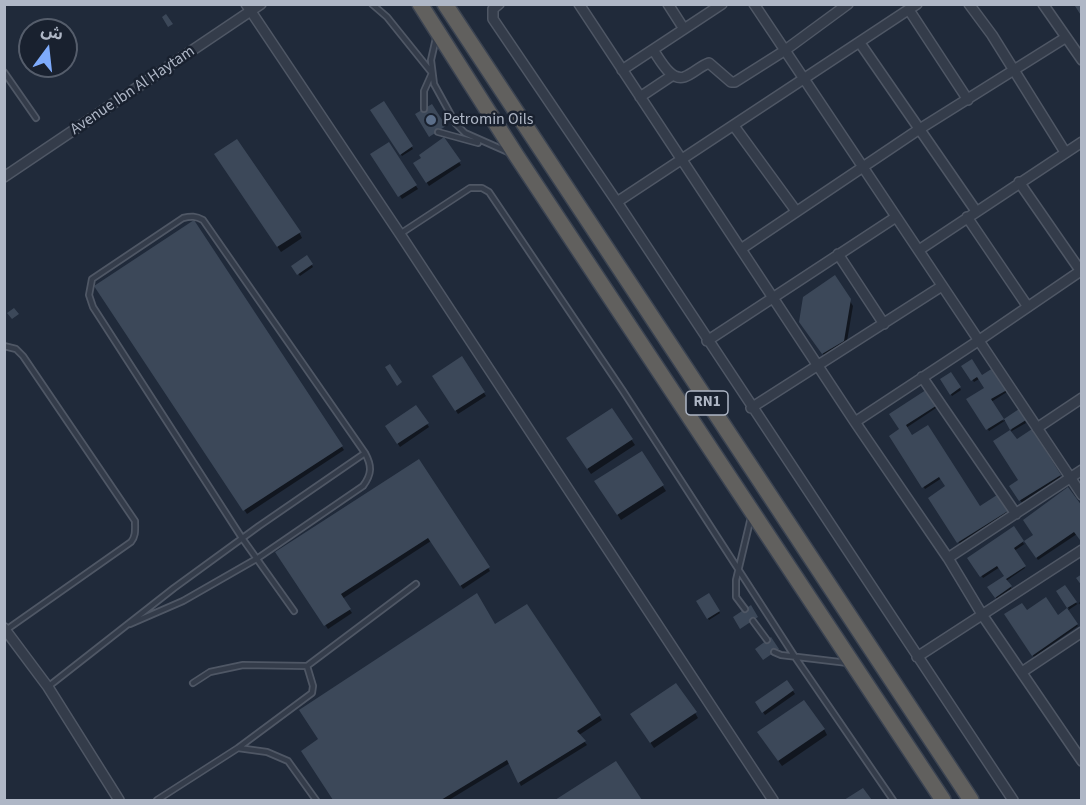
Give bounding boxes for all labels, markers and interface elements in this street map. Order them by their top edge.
north arrow [18,18,78,78]
text: ش [39,19,66,46]
street label: Avenue Ibn Al Haytam [67,42,199,140]
place label: Petromin Oils [443,110,533,130]
marker: Petromin Oils [424,113,438,127]
road number: RN1 [686,391,728,415]

